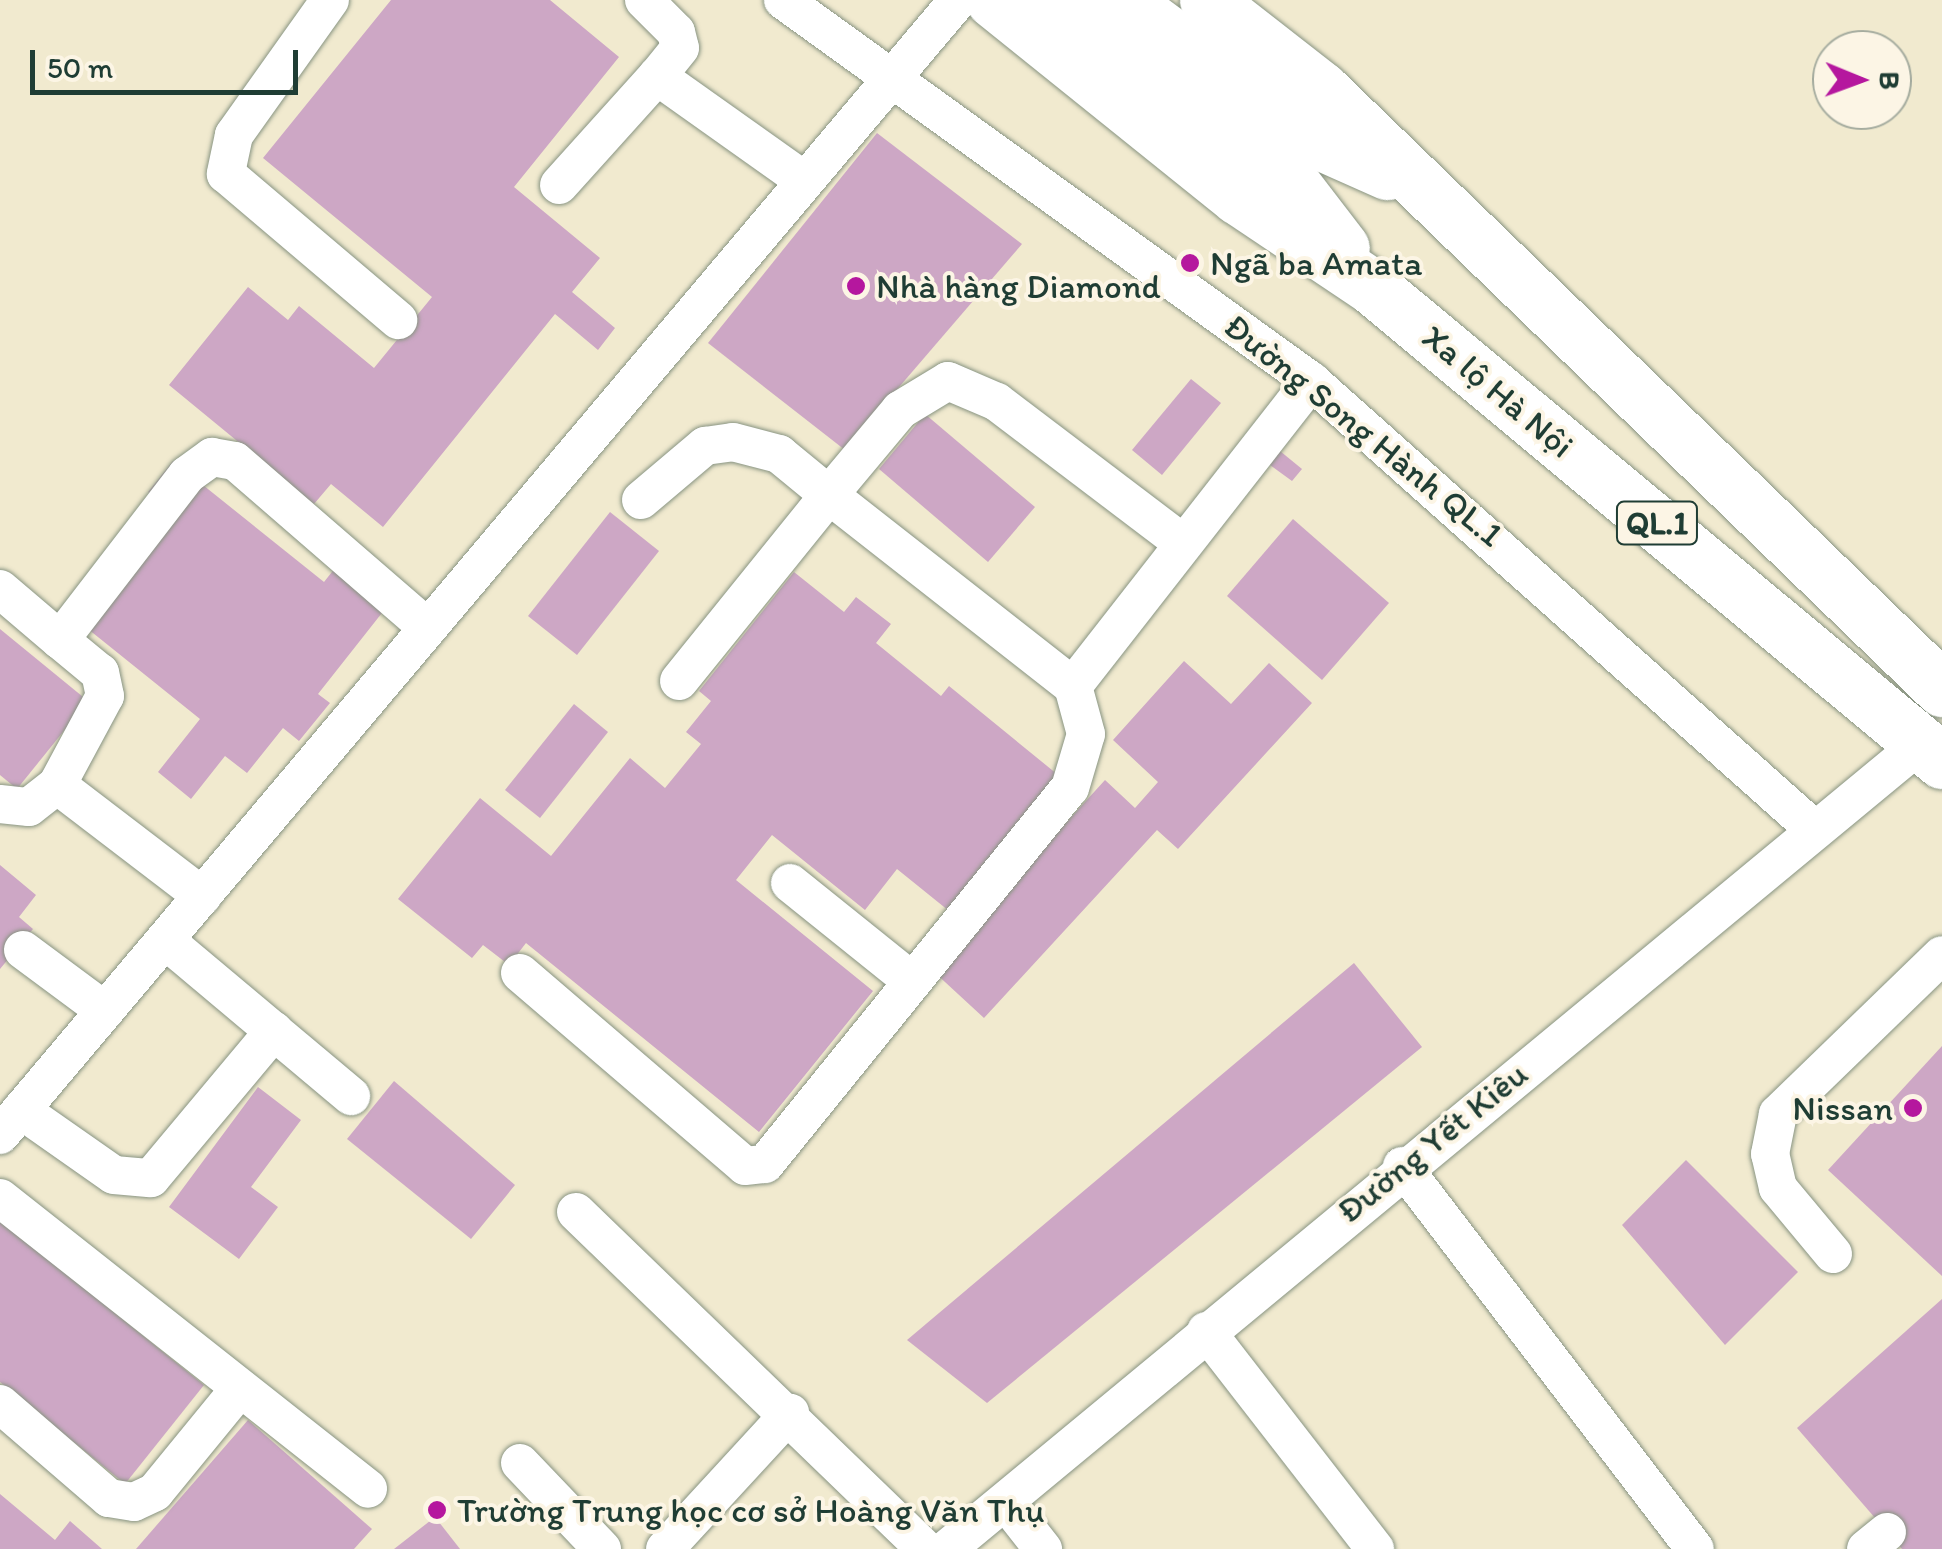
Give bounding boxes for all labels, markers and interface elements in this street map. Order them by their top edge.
scale bar [35,30,302,92]
north arrow [1812,30,1912,130]
text: 50 m [47,49,113,86]
text: B [1873,71,1907,90]
place label: Ngã ba Amata [1210,242,1422,284]
marker: Ngã ba Amata [1179,252,1201,274]
place label: Nhà hàng Diamond [876,265,1160,307]
marker: Nhà hàng Diamond [845,275,867,297]
street label: Đường Song Hành QL.1 [1216,305,1512,555]
street label: Xa lộ Hà Nội [1414,315,1582,467]
road number: QL.1 [1614,496,1700,550]
street label: Đường Yết Kiêu [1328,1052,1536,1232]
place label: Nissan [1792,1087,1893,1129]
marker: Nissan [1902,1097,1924,1119]
place label: Trường Trung học cơ sở Hoàng Văn Thụ [457,1489,1040,1531]
marker: Trường Trung học cơ sở Hoàng Văn Thụ [426,1499,448,1521]

